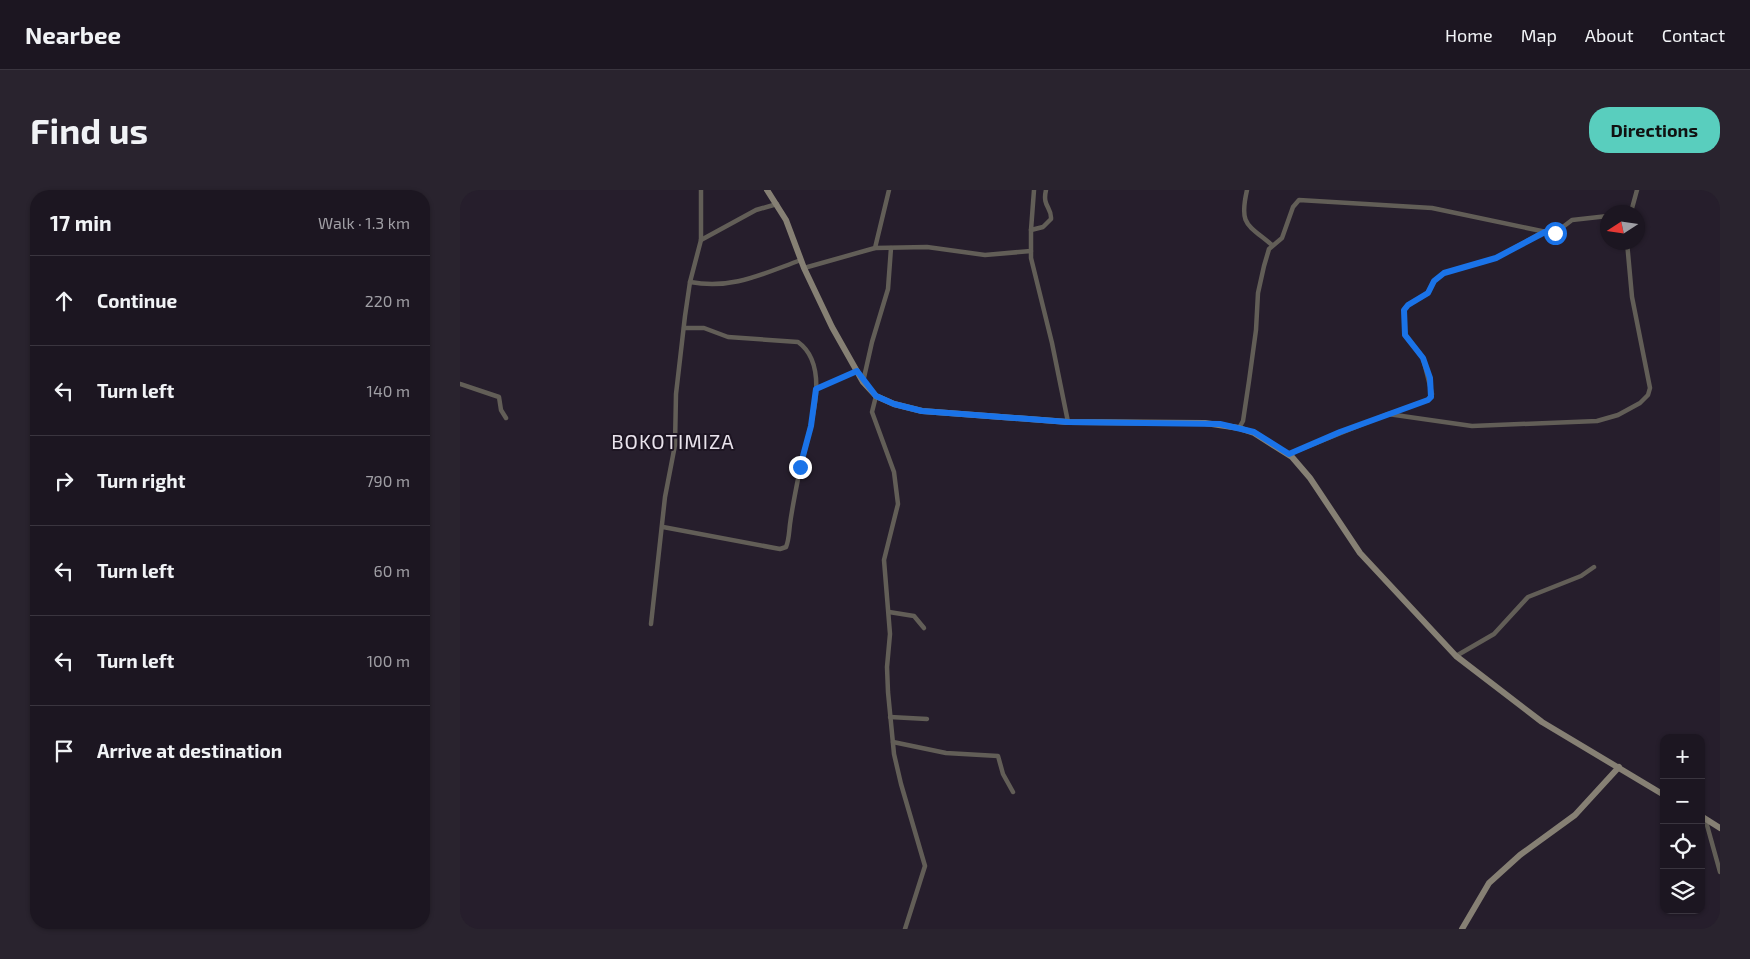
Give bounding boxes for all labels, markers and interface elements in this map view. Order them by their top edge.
text: Nearbee [25,20,121,49]
text: Home [1445,24,1493,46]
text: Map [1521,24,1557,46]
text: About [1585,24,1634,46]
text: Contact [1662,24,1725,46]
button: Directions [1589,107,1720,153]
text: Find us [30,109,148,151]
north arrow [1600,205,1645,250]
text: 17 min [50,210,112,235]
text: Walk · 1.3 km [318,213,410,232]
route start [1544,222,1567,245]
icon: ahead [50,287,78,315]
text: Continue [97,289,177,312]
text: 220 m [365,291,410,310]
icon: left [50,377,78,405]
text: Turn left [97,379,174,402]
text: 140 m [367,381,410,400]
district label: BOKOTIMIZA [611,429,735,453]
route end [789,456,812,479]
icon: right [50,467,78,495]
text: Turn right [97,469,185,492]
text: 790 m [365,471,410,490]
icon: left [50,557,78,585]
text: Turn left [97,559,174,582]
text: 60 m [374,561,410,580]
icon: left [50,647,78,675]
text: Turn left [97,649,174,672]
text: 100 m [367,651,410,670]
map controls [1660,734,1705,914]
button: + [1660,734,1705,779]
icon: arrive [50,737,78,765]
text: Arrive at destination [97,739,282,762]
button: − [1660,779,1705,824]
button: locate [1660,824,1705,869]
button: layers [1660,869,1705,914]

